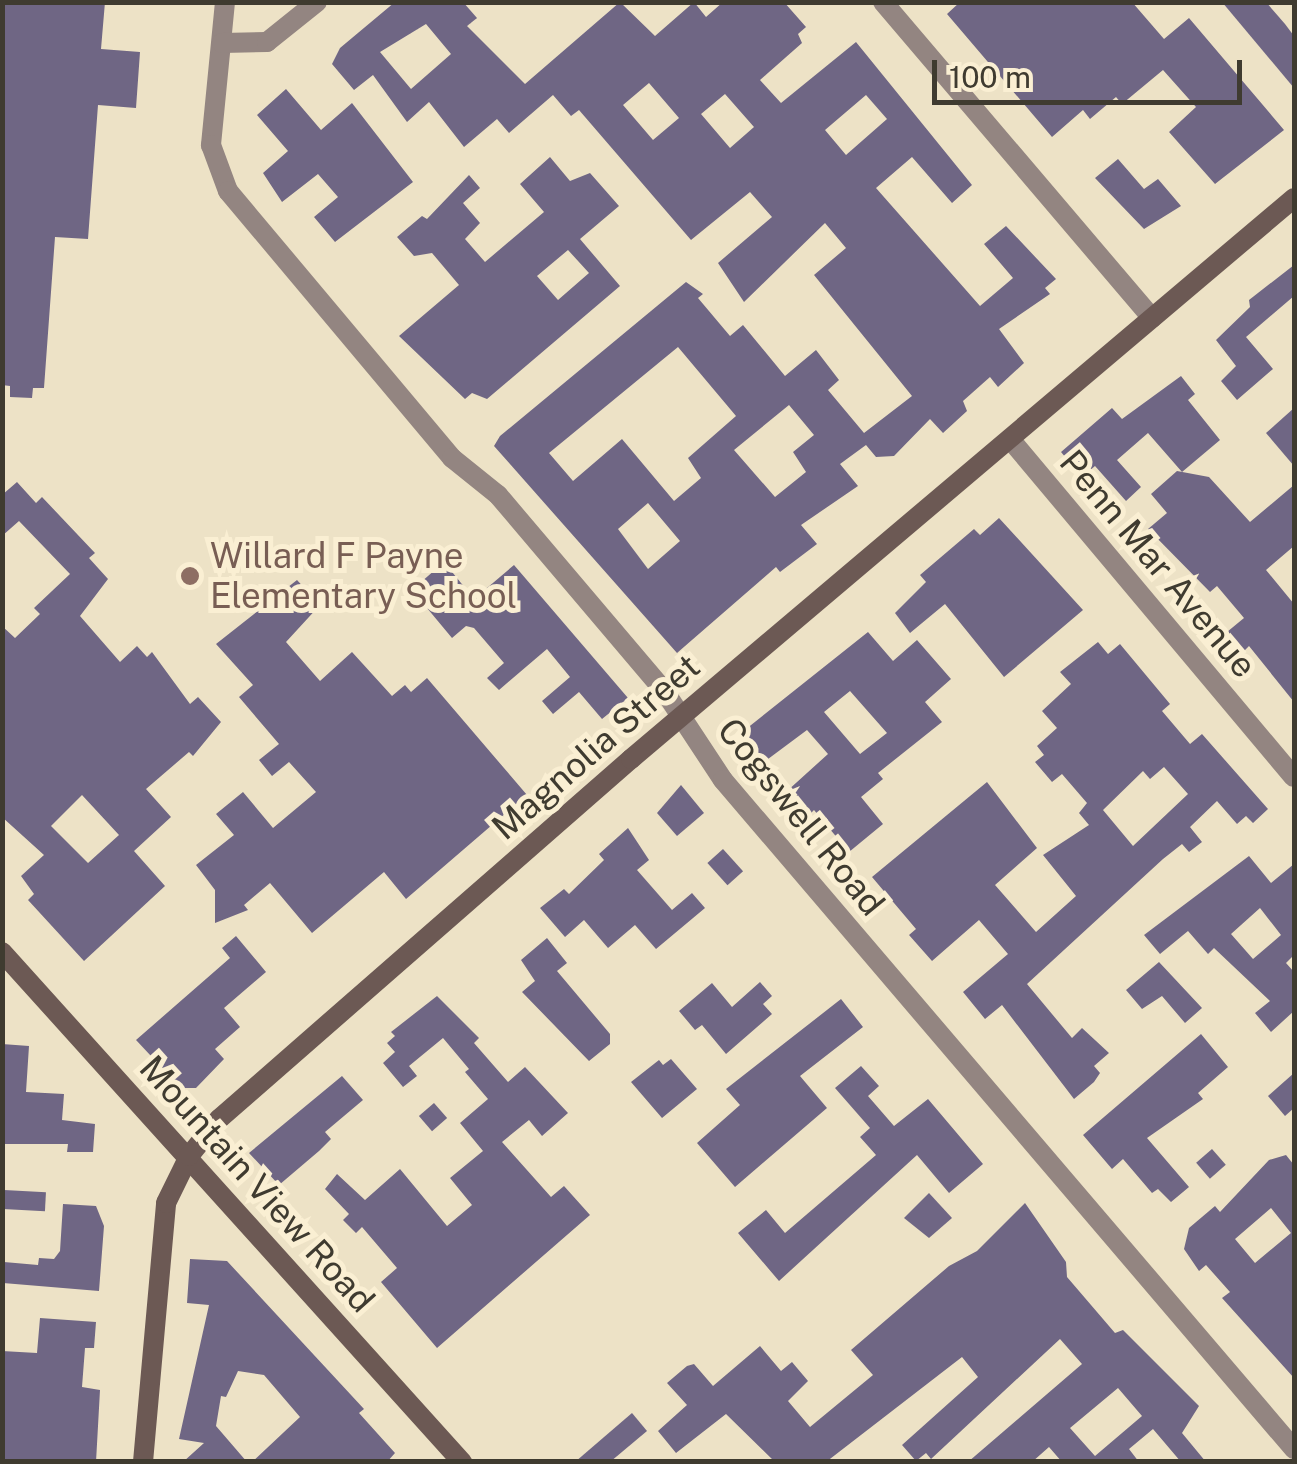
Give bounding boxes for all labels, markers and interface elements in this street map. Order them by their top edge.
scale bar [937,40,1247,102]
text: 100 m [949,59,1031,95]
street label: Penn Mar Avenue [1051,442,1265,686]
place label: Willard F Payne Elementary School [210,535,517,617]
marker: Willard F Payne Elementary School [179,565,201,587]
street label: Magnolia Street [484,645,708,849]
street label: Cogswell Road [709,710,893,924]
street label: Mountain View Road [131,1047,383,1321]

